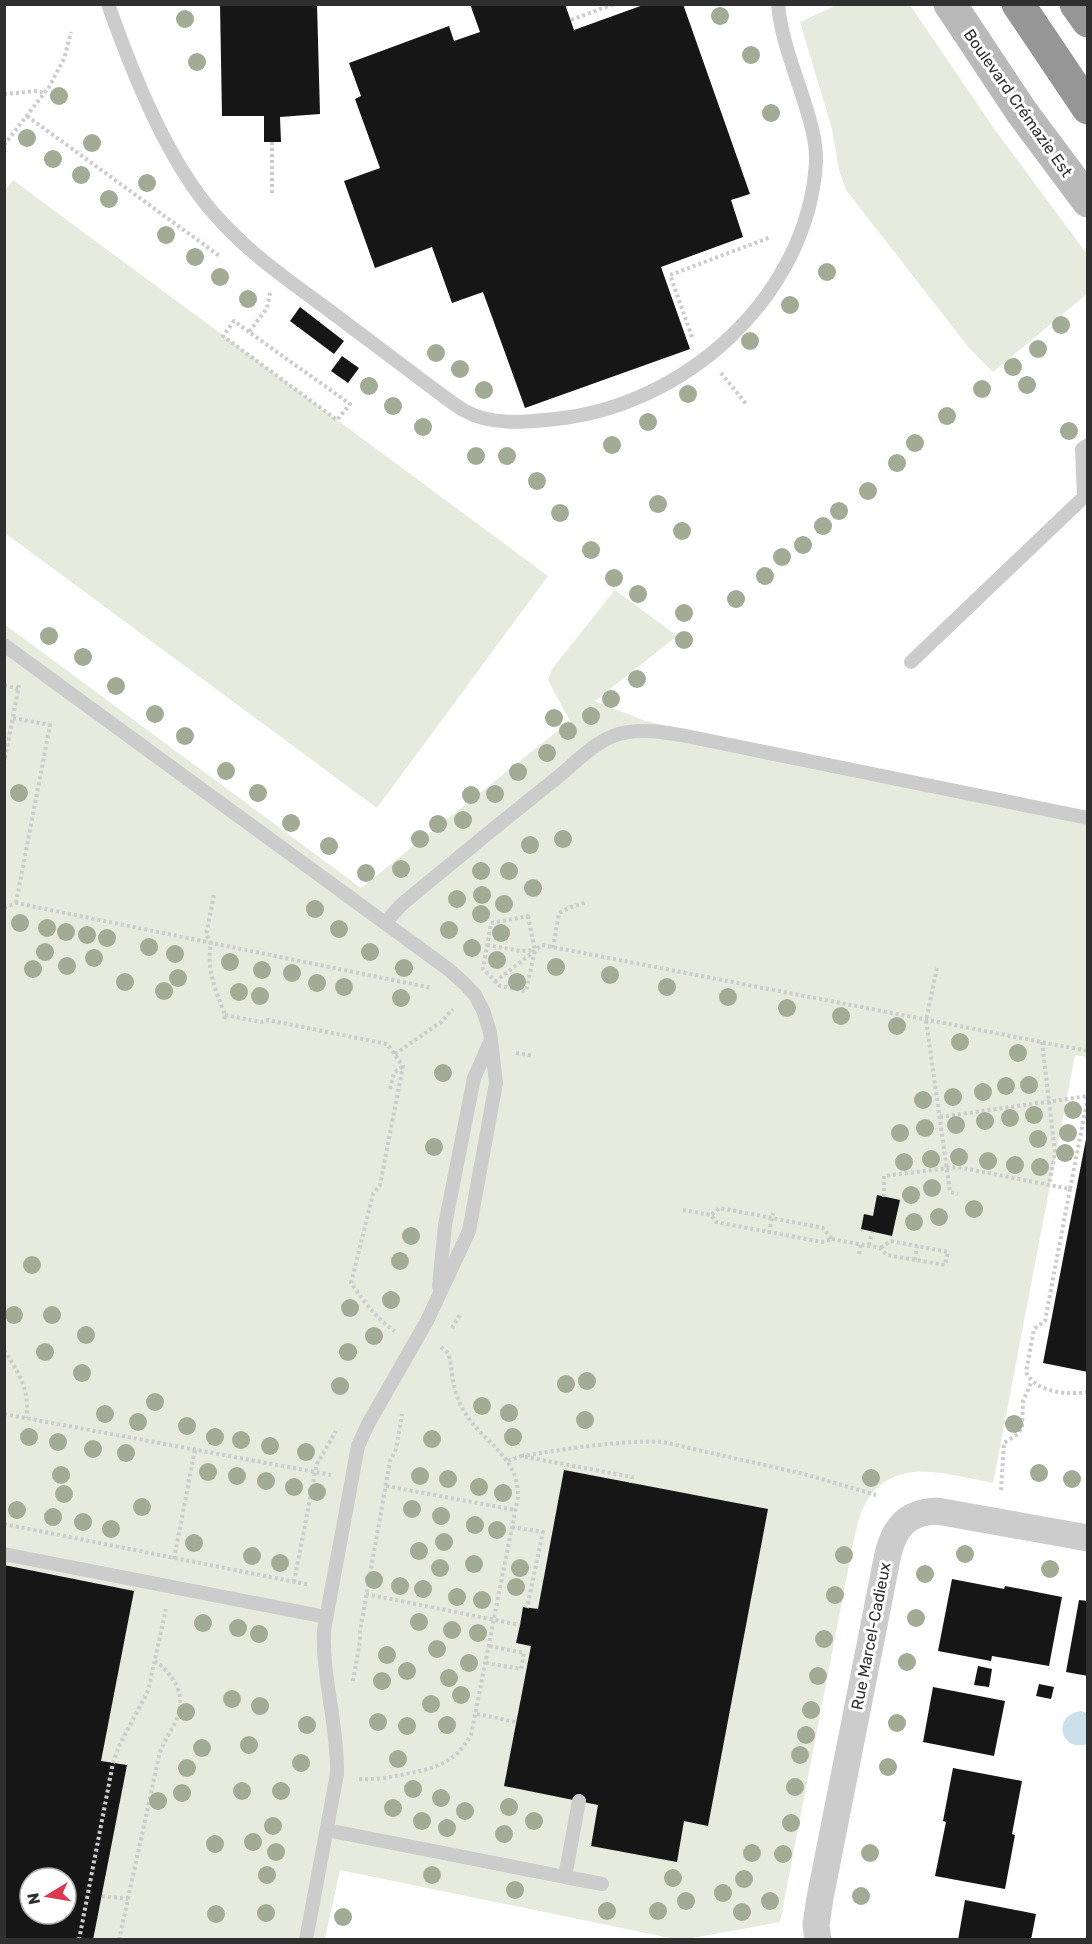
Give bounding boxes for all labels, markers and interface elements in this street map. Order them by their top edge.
street label: Boulevard Crémazie Est [960,25,1076,181]
street label: Rue Marcel-Cadieux [847,1560,895,1711]
north arrow [18,1866,78,1926]
text: N [23,1891,44,1906]

